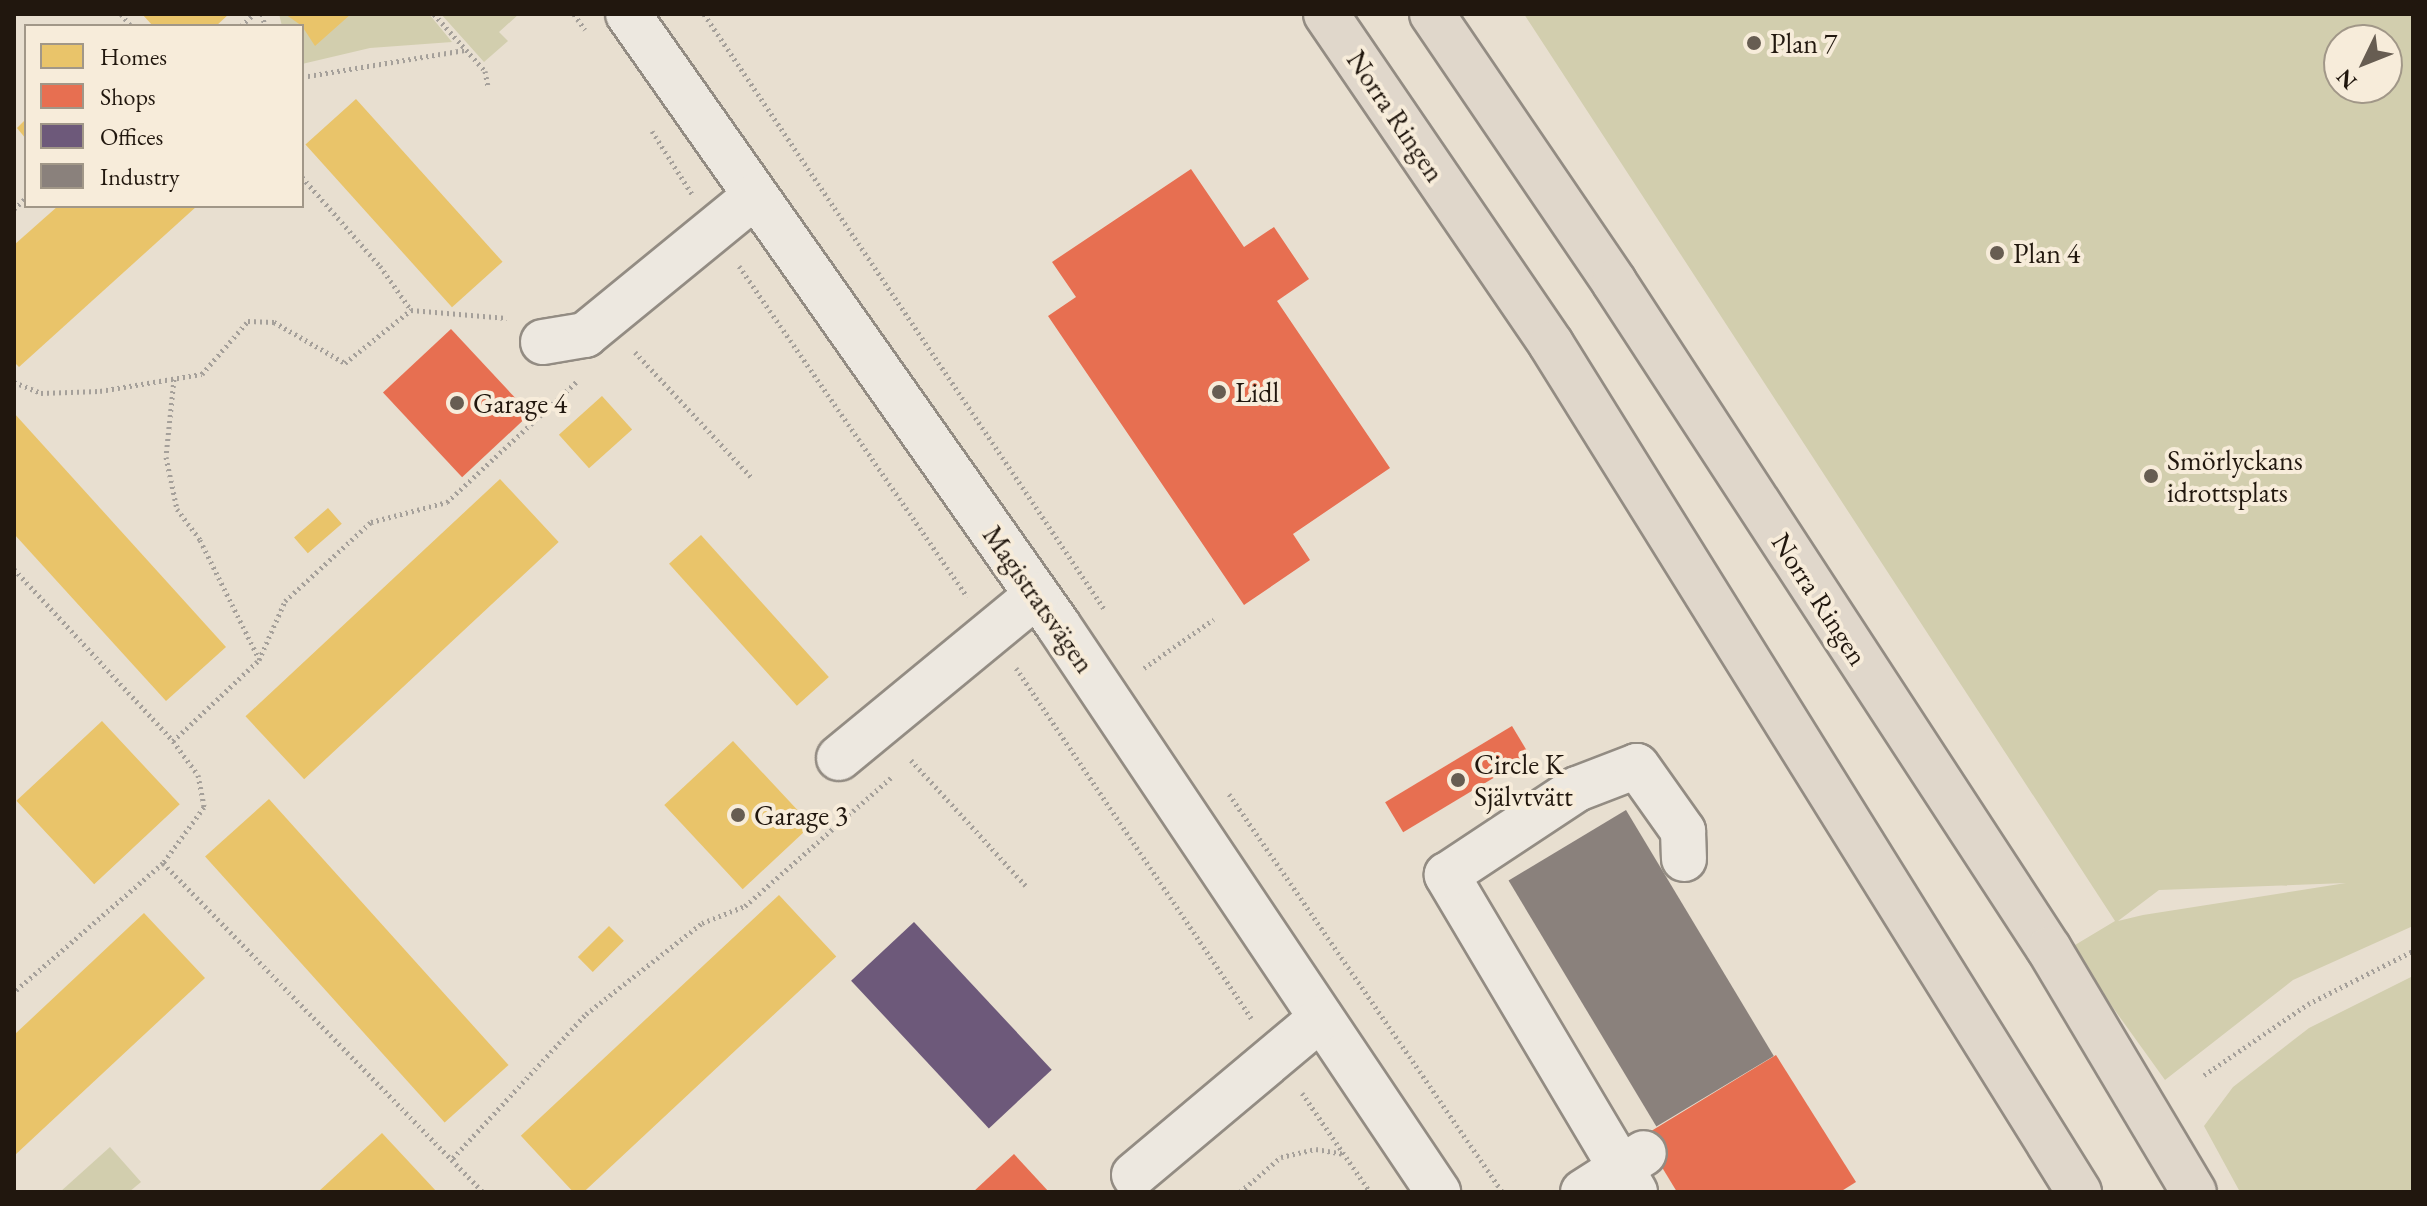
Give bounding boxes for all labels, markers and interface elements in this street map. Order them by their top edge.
legend [24,24,304,208]
north arrow [2323,24,2403,104]
place label: Plan 7 [1770,26,1837,60]
marker: Plan 7 [1745,34,1763,52]
text: Homes [100,41,167,72]
street label: Norra Ringen [1340,44,1452,188]
text: N [2330,63,2363,96]
text: Shops [100,81,156,112]
text: Offices [100,121,163,152]
text: Industry [100,161,179,192]
place label: Plan 4 [2013,236,2080,270]
marker: Plan 4 [1988,244,2006,262]
place label: Lidl [1235,375,1279,409]
marker: Lidl [1210,383,1228,401]
place label: Garage 4 [473,386,567,420]
marker: Garage 4 [448,394,466,412]
place label: Smörlyckans idrottsplats [2167,443,2303,509]
marker: Smörlyckans idrottsplats [2142,467,2160,485]
street label: Magistratsvägen [976,519,1102,679]
street label: Norra Ringen [1765,527,1875,671]
place label: Circle K Självtvätt [1474,747,1573,813]
marker: Circle K Självtvätt [1449,771,1467,789]
place label: Garage 3 [754,798,848,832]
marker: Garage 3 [729,806,747,824]

